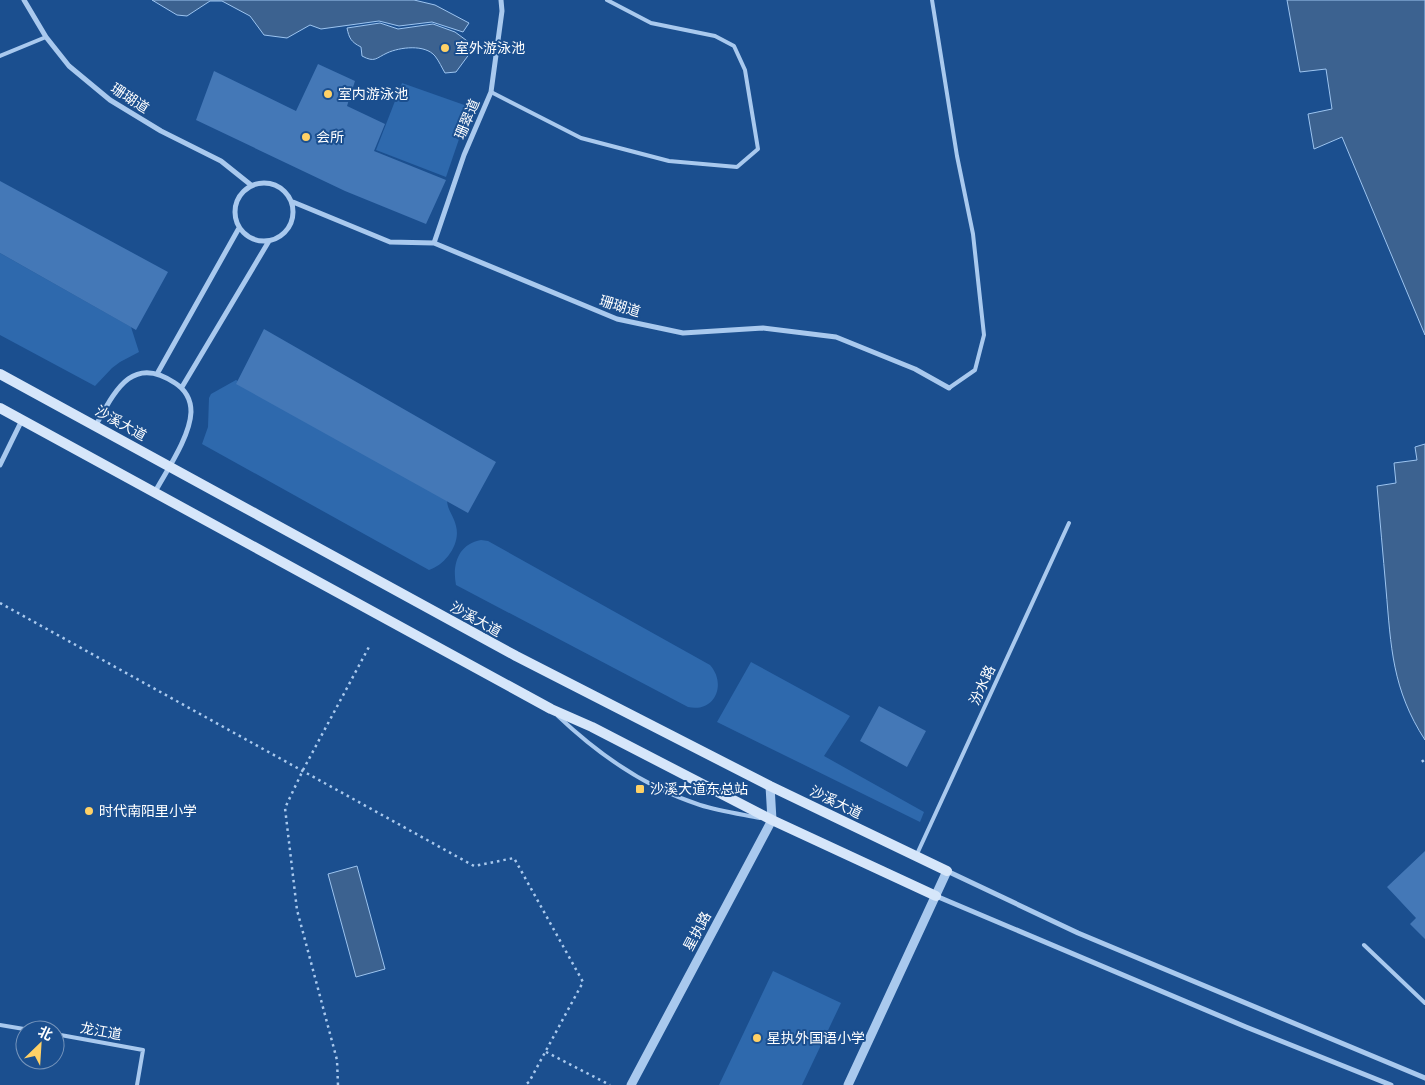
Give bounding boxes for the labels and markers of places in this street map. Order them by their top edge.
place label: 室外游泳池 [455,38,525,57]
marker: 室外游泳池 [439,42,451,54]
place label: 室内游泳池 [338,84,408,103]
marker: 室内游泳池 [322,88,334,100]
place label: 会所 [316,127,344,146]
marker: 会所 [300,131,312,143]
place label: 沙溪大道东总站 [650,779,748,798]
marker: 沙溪大道东总站 [634,783,646,795]
place label: 时代南阳里小学 [99,801,197,820]
marker: 时代南阳里小学 [83,805,95,817]
place label: 星执外国语小学 [767,1028,865,1047]
marker: 星执外国语小学 [751,1032,763,1044]

